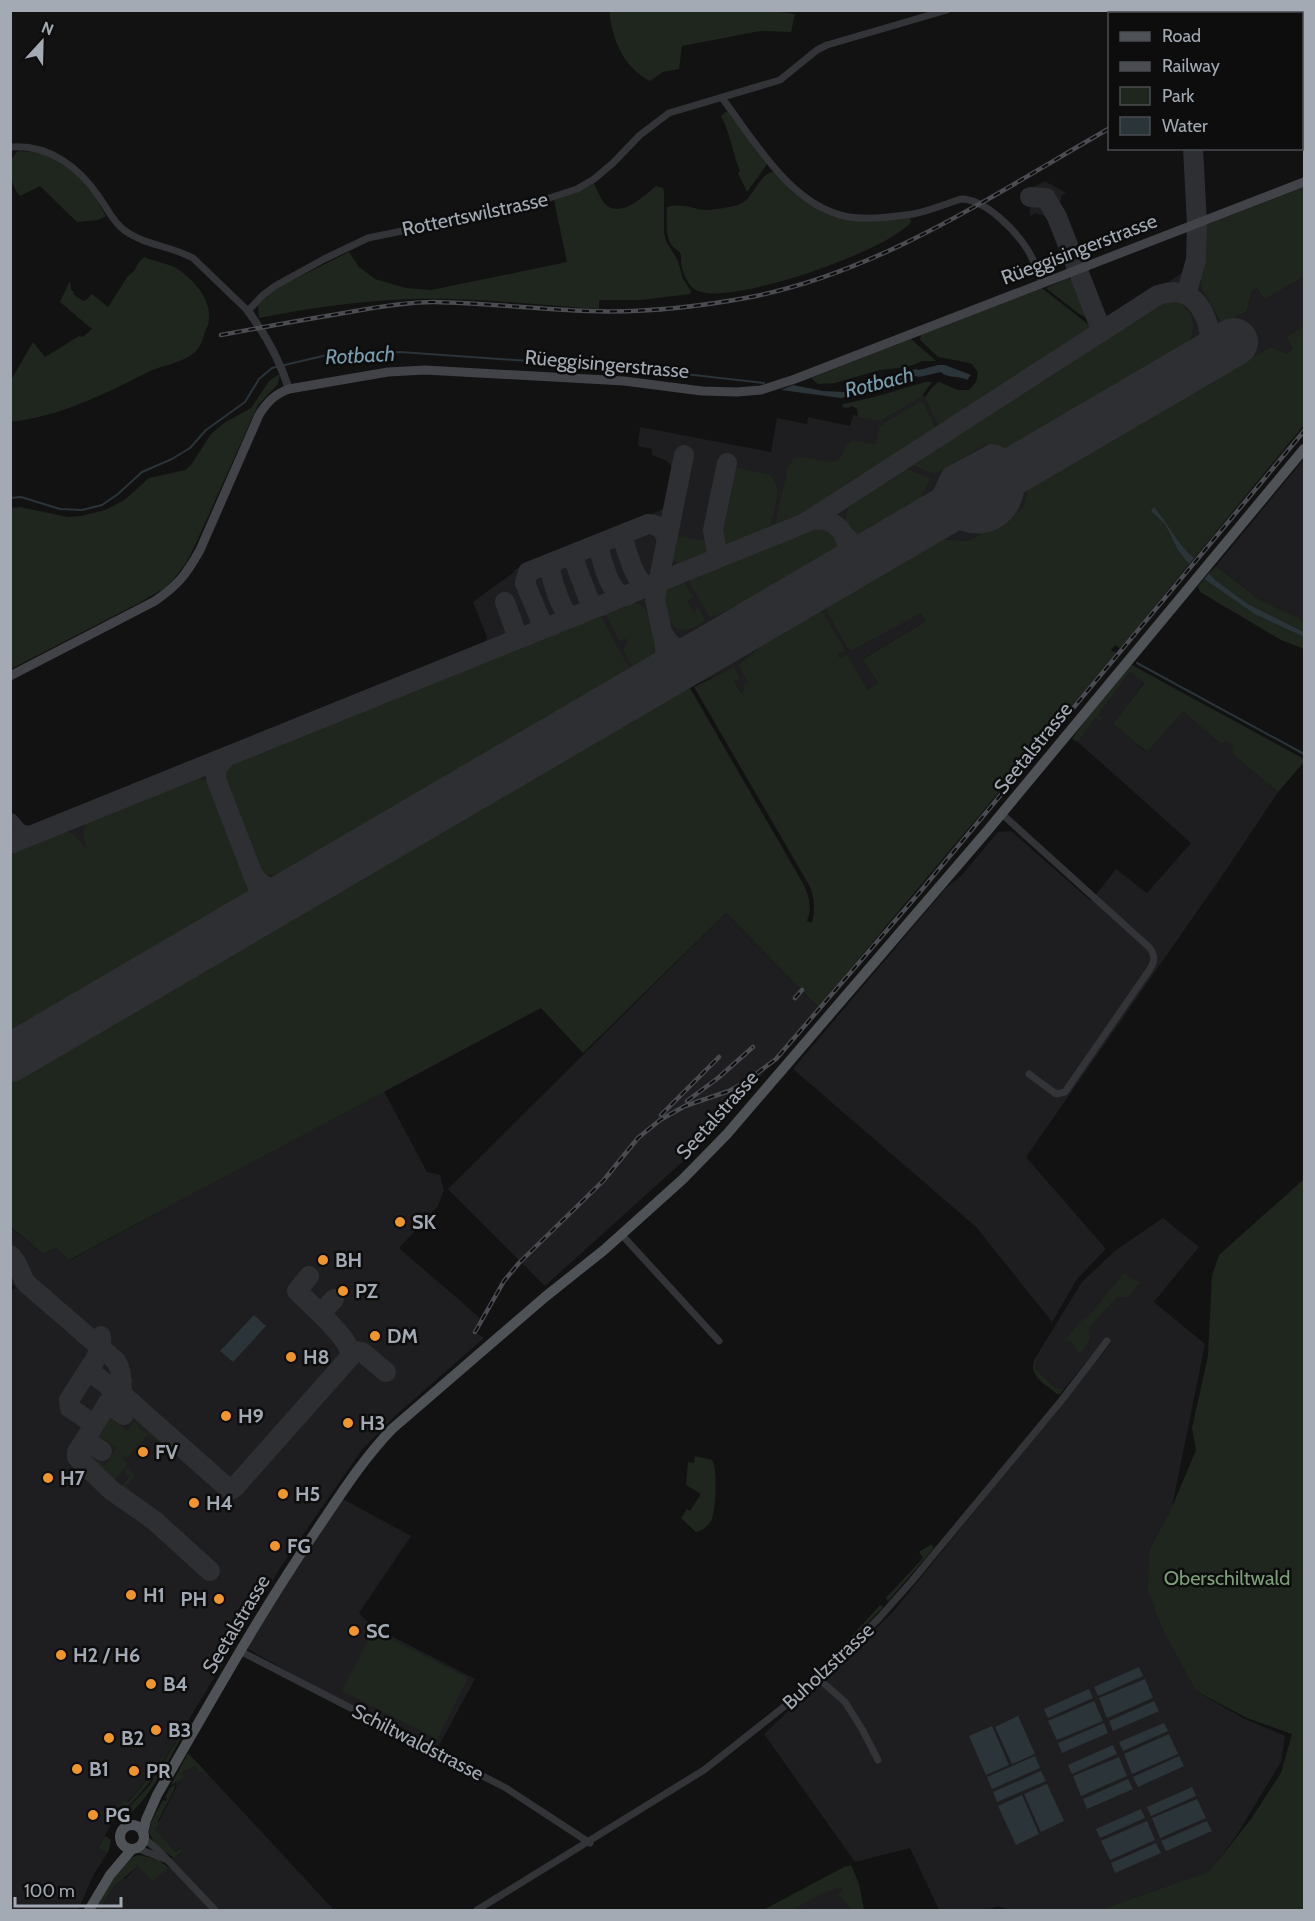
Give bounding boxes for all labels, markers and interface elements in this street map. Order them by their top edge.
north arrow [12,12,72,72]
legend [1108,12,1303,150]
text: N [39,18,56,39]
text: Road [1162,25,1201,47]
text: Railway [1162,55,1220,77]
text: Park [1162,85,1195,107]
text: Water [1162,115,1208,137]
street label: Rottertswilstrasse [400,187,550,241]
street label: Rüeggisingerstrasse [998,208,1160,290]
water label: Rotbach [324,341,396,369]
street label: Rüeggisingerstrasse [524,345,690,383]
water label: Rotbach [842,361,916,403]
street label: Seetalstrasse [989,697,1077,799]
street label: Seetalstrasse [671,1066,763,1164]
place label: SK [412,1210,437,1234]
marker: SK [393,1215,407,1229]
place label: BH [335,1248,362,1272]
marker: BH [316,1253,330,1267]
place label: PZ [355,1279,378,1303]
marker: PZ [336,1284,350,1298]
place label: DM [387,1324,418,1348]
marker: DM [368,1329,382,1343]
place label: H8 [303,1345,330,1369]
marker: H8 [284,1350,298,1364]
place label: H9 [238,1404,264,1428]
marker: H9 [219,1409,233,1423]
place label: H3 [360,1411,385,1435]
marker: H3 [341,1416,355,1430]
place label: FV [155,1440,178,1464]
marker: FV [136,1445,150,1459]
place label: H7 [60,1466,86,1490]
marker: H7 [41,1471,55,1485]
place label: H5 [295,1482,320,1506]
marker: H5 [276,1487,290,1501]
place label: H4 [206,1491,233,1515]
marker: H4 [187,1496,201,1510]
place label: FG [287,1534,311,1558]
marker: FG [268,1539,282,1553]
park label: Oberschiltwald [1164,1566,1290,1590]
street label: Seetalstrasse [197,1570,275,1678]
place label: H1 [143,1583,165,1607]
place label: PH [180,1587,207,1611]
marker: H1 [124,1588,138,1602]
marker: PH [212,1592,226,1606]
street label: Buholzstrasse [777,1618,879,1714]
place label: SC [366,1619,390,1643]
marker: SC [347,1624,361,1638]
place label: H2 / H6 [73,1643,140,1667]
marker: H2 / H6 [54,1648,68,1662]
place label: B4 [163,1672,188,1696]
marker: B4 [144,1677,158,1691]
street label: Schiltwaldstrasse [348,1698,488,1786]
place label: B3 [168,1718,191,1742]
marker: B3 [149,1723,163,1737]
place label: B2 [121,1726,144,1750]
marker: B2 [102,1731,116,1745]
place label: B1 [89,1757,109,1781]
place label: PR [146,1759,171,1783]
marker: B1 [70,1762,84,1776]
marker: PR [127,1764,141,1778]
place label: PG [105,1803,130,1827]
marker: PG [86,1808,100,1822]
scale bar [15,1870,122,1908]
text: 100 m [24,1880,75,1902]

